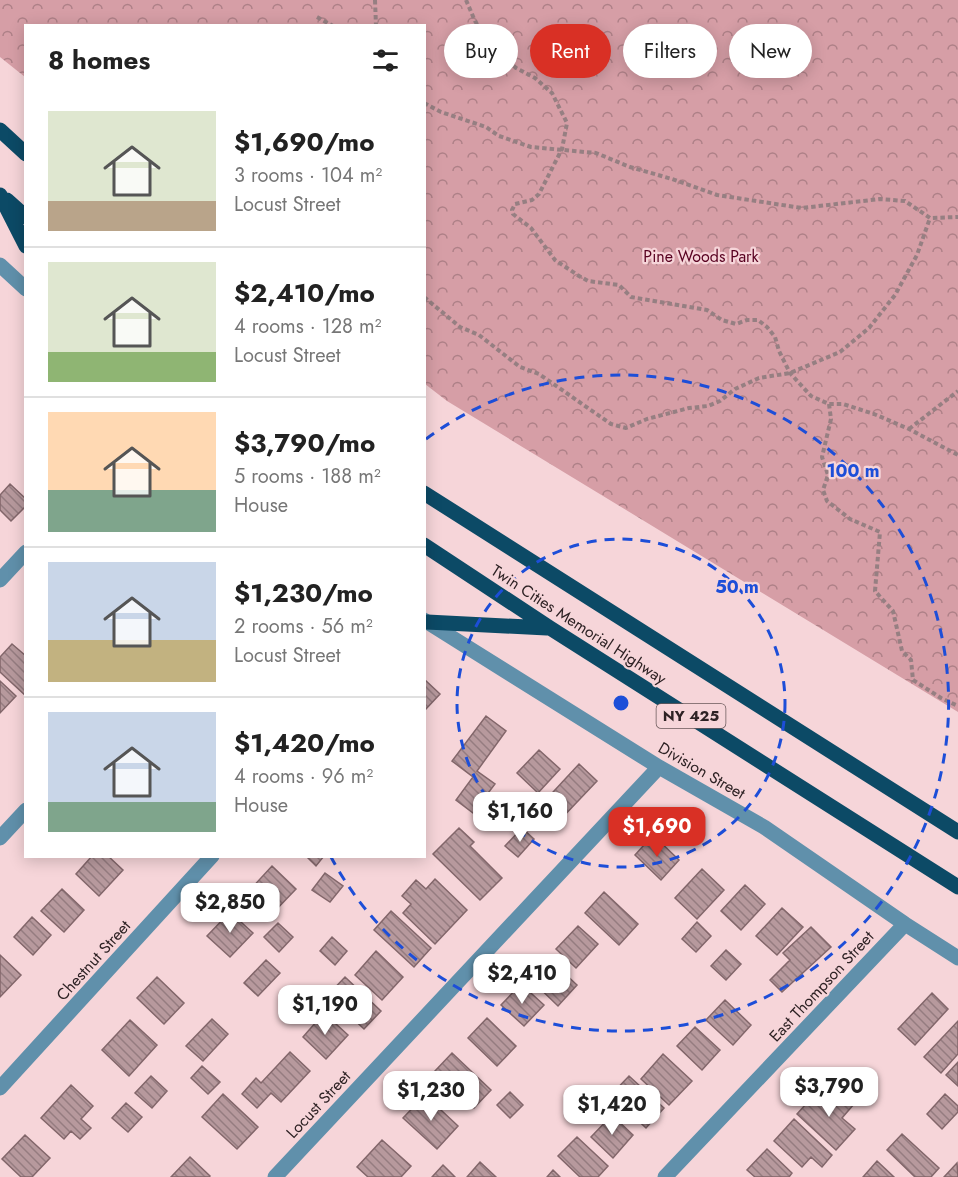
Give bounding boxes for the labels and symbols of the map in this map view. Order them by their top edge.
park label: Pine Woods Park [643,245,760,268]
text: 100 m [826,458,880,484]
street label: Twin Cities Memorial Highway [487,559,672,690]
text: 50 m [715,574,759,600]
centre of rings [611,693,631,713]
road number: NY 425 [656,704,726,728]
street label: Division Street [654,736,750,805]
pin: $1,160 [471,792,569,843]
pin: $1,690 [608,807,706,858]
pin: $2,850 [181,883,279,934]
street label: Chestnut Street [51,915,136,1006]
street label: East Thompson Street [764,926,879,1047]
pin: $2,410 [473,954,571,1005]
pin: $1,190 [276,985,374,1036]
street label: Locust Street [281,1065,356,1143]
pin: $3,790 [780,1067,878,1118]
pin: $1,230 [382,1071,480,1122]
pin: $1,420 [563,1085,661,1136]

